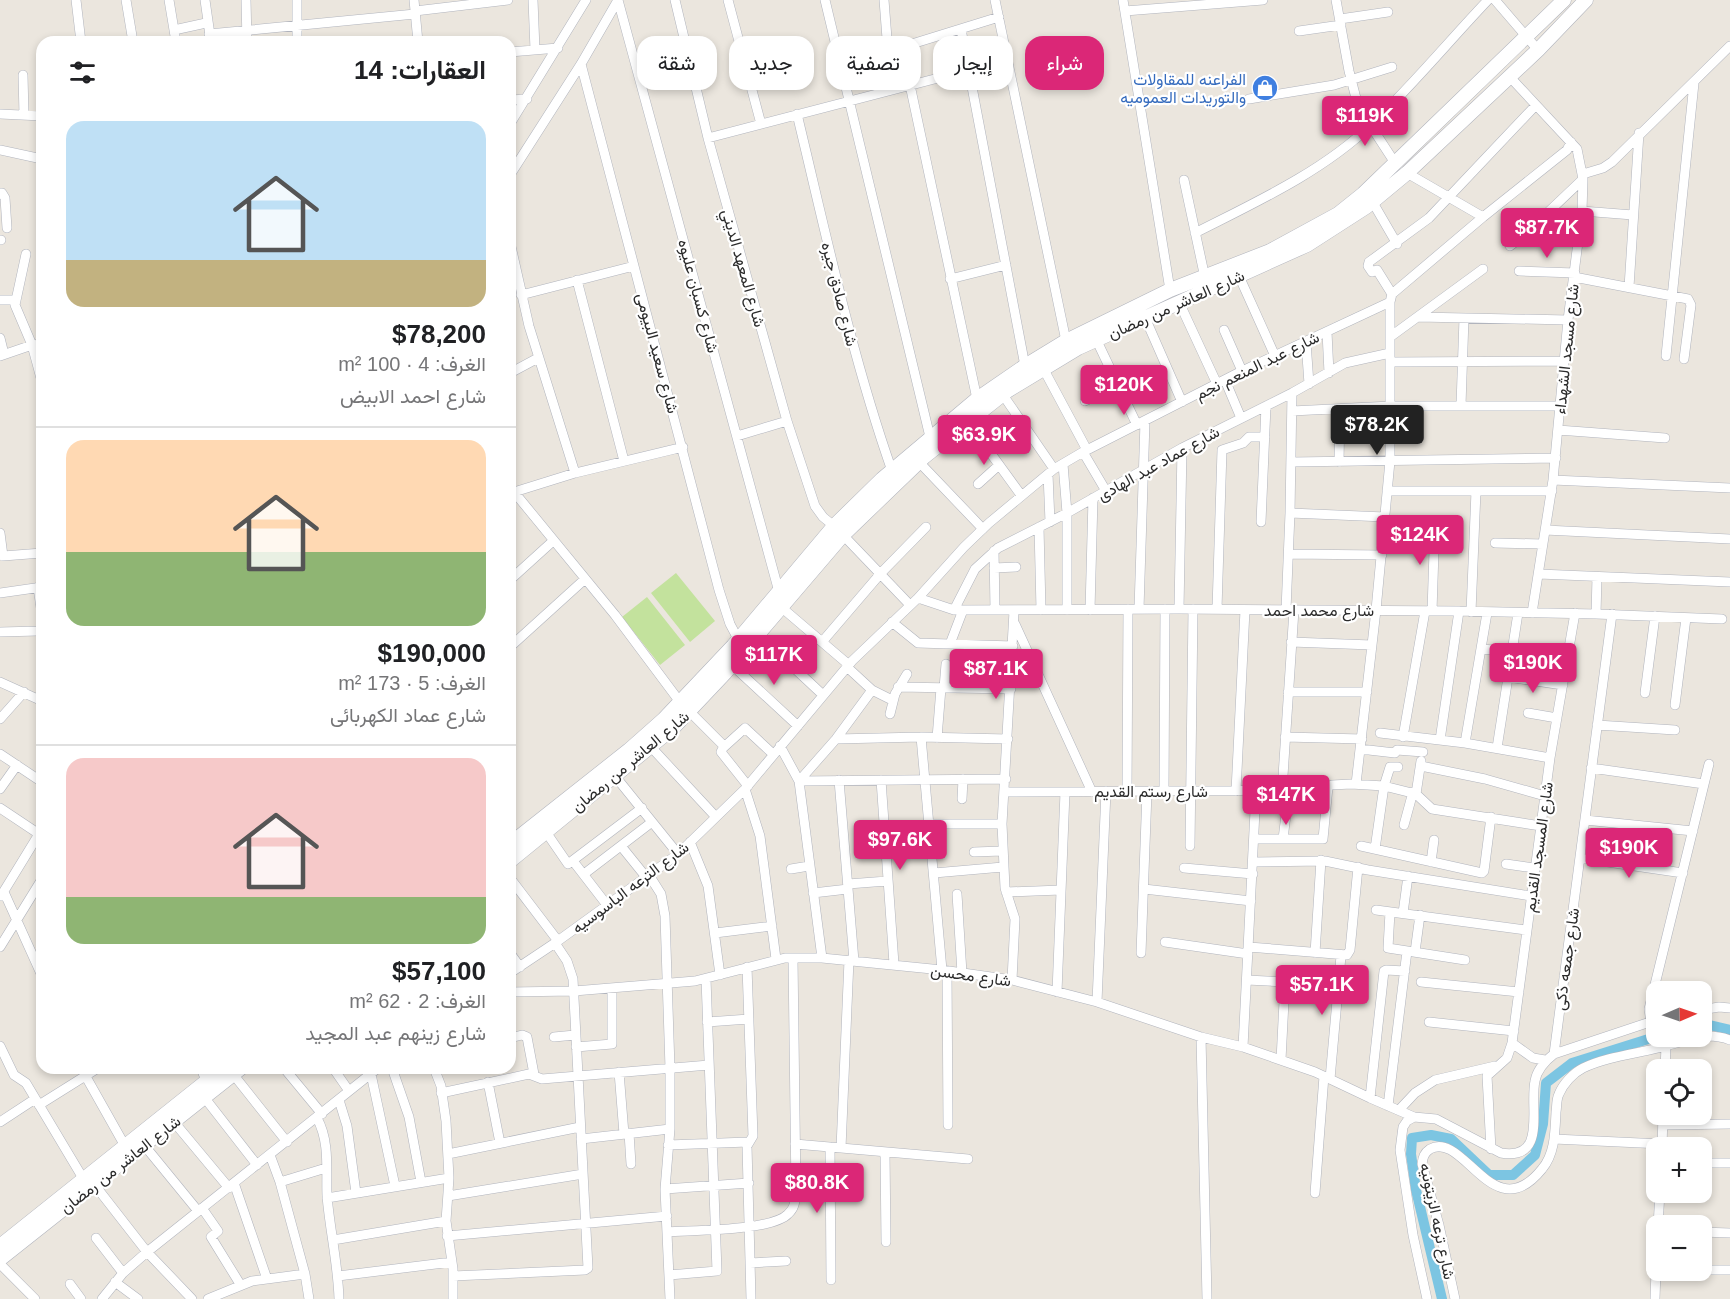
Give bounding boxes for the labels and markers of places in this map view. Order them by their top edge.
place label: الفراعنه للمقاولات والتوريدات العموميه [1120,71,1246,108]
shop icon: الفراعنه للمقاولات والتوريدات العموميه [1250,73,1280,103]
pin: $119K [1323,96,1407,147]
pin: $87.7K [1498,208,1596,259]
pin: $120K [1082,365,1166,416]
pin: $78.2K [1328,405,1426,456]
pin: $63.9K [935,415,1033,466]
pin: $124K [1378,515,1462,566]
pin: $117K [732,635,816,686]
pin: $190K [1491,643,1575,694]
pin: $87.1K [947,649,1045,700]
pin: $147K [1244,775,1328,826]
pin: $97.6K [851,820,949,871]
pin: $190K [1587,828,1671,879]
pin: $57.1K [1273,965,1371,1016]
pin: $80.8K [768,1163,866,1214]

